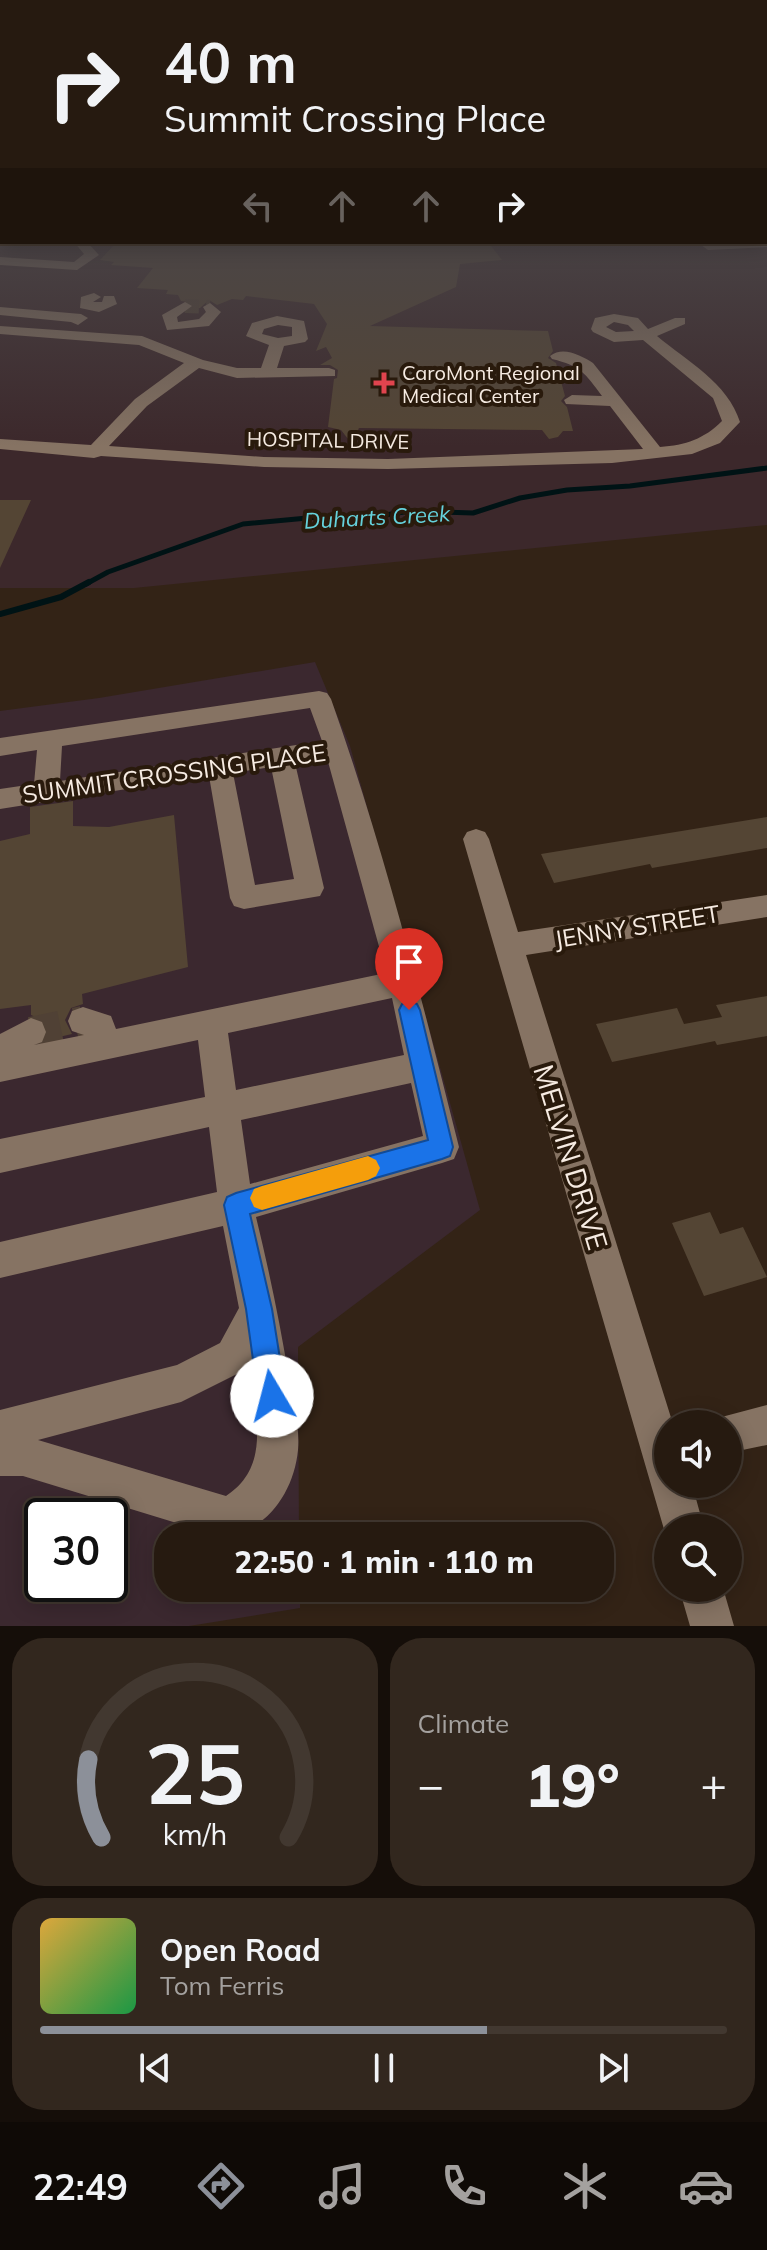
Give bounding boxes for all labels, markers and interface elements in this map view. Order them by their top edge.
text: 40 m [164,27,297,97]
icon: right [32,32,136,136]
text: Summit Crossing Place [164,96,546,141]
icon: left [236,184,280,228]
icon: ahead [320,184,364,228]
icon: ahead [404,184,448,228]
icon: right [488,184,532,228]
place label: CaroMont Regional Medical Center [402,360,580,408]
marker: CaroMont Regional Medical Center [373,372,395,394]
street label: HOSPITAL DRIVE [247,426,409,454]
water label: Duharts Creek [303,499,451,535]
street label: SUMMIT CROSSING PLACE [20,737,328,809]
street label: JENNY STREET [552,898,722,954]
pin [375,928,443,1010]
icon: arrive [387,940,431,984]
street label: MELVIN DRIVE [526,1060,616,1254]
position arrow [230,1354,314,1438]
map controls [654,1410,742,1602]
button: sound [654,1410,742,1498]
speed limit sign: 30 [24,1498,128,1602]
button: search [654,1514,742,1602]
text: 22:50 · 1 min · 110 m [234,1543,534,1581]
text: Climate [418,1707,509,1740]
text: 25 [145,1720,245,1825]
text: 19° [525,1747,620,1822]
text: − [418,1757,444,1812]
text: + [701,1757,727,1812]
text: km/h [162,1816,227,1852]
text: Open Road [160,1931,321,1969]
text: Tom Ferris [160,1969,284,2002]
icon: previous [133,2046,177,2090]
icon: pause [362,2046,406,2090]
icon: next [591,2046,635,2090]
icon: directions [193,2158,249,2214]
icon: music [314,2158,370,2214]
icon: phone [436,2158,492,2214]
icon: climate [557,2158,613,2214]
icon: car [678,2158,734,2214]
text: 22:49 [33,2164,128,2209]

